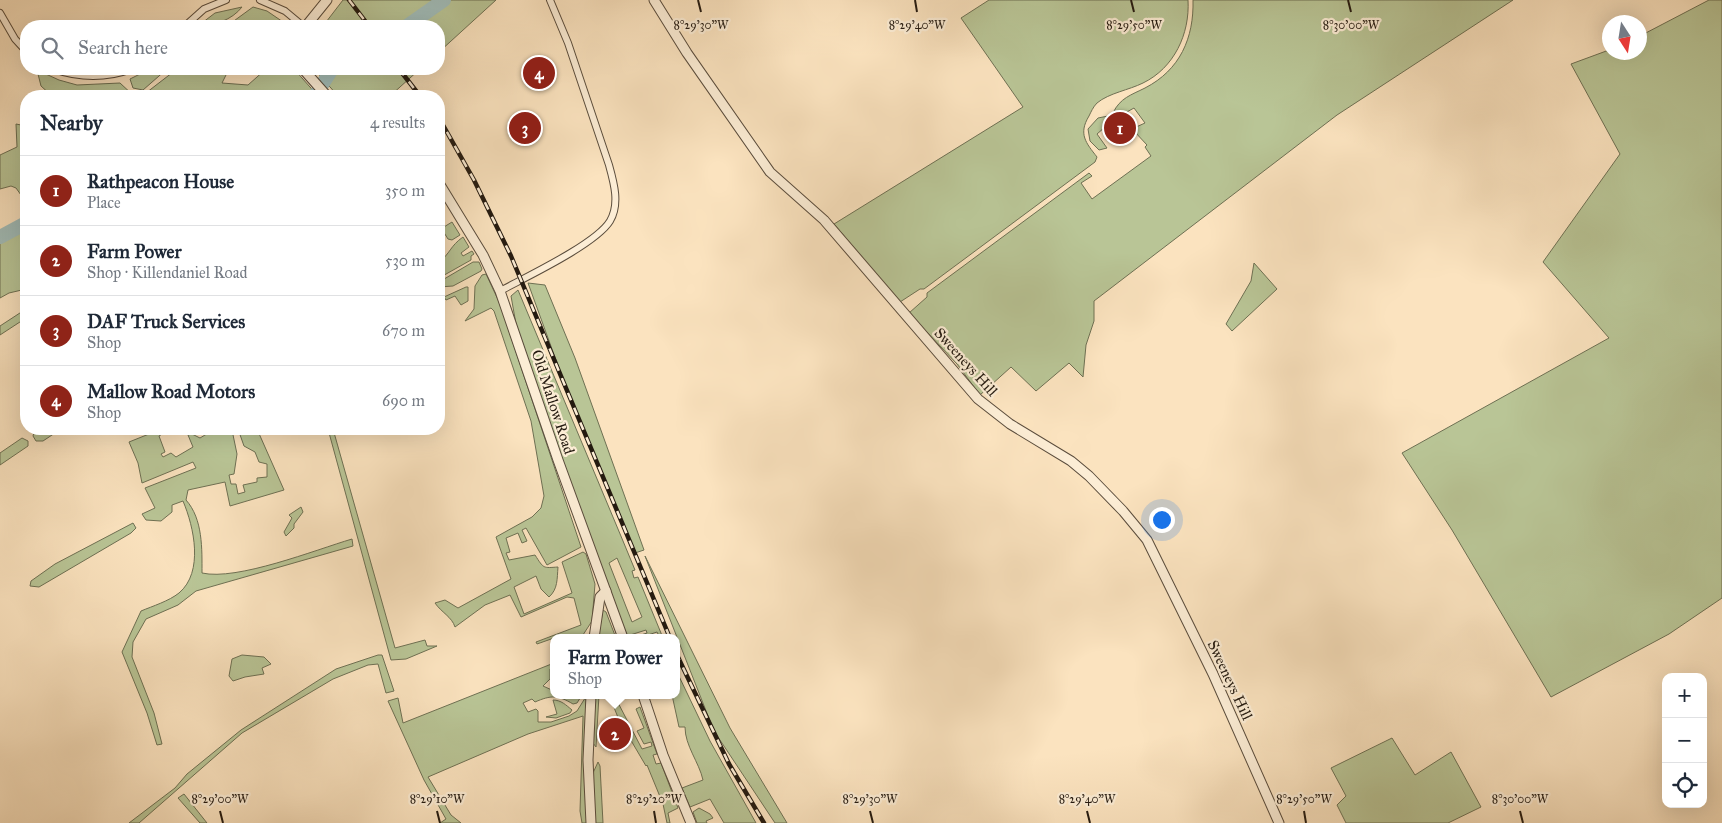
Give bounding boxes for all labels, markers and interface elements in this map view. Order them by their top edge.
north arrow [1602,15,1647,60]
text: 8°29'30"W [674,18,729,32]
text: 8°29'40"W [889,18,946,32]
text: 8°29'50"W [1106,18,1162,32]
text: 8°30'00"W [1323,18,1380,32]
search box [20,20,445,75]
icon: search [38,34,66,62]
text: Search here [78,36,168,59]
pin: 4 [523,54,555,92]
pin: 3 [509,109,541,147]
pin: 1 [1104,109,1136,147]
text: Nearby [40,110,103,136]
text: 4 results [370,113,425,132]
text: Rathpeacon House [87,170,234,193]
text: 1 [53,181,59,200]
text: 350 m [385,181,425,200]
text: Place [87,193,121,212]
text: Farm Power [87,240,182,263]
text: 2 [52,251,60,270]
text: 530 m [385,251,425,270]
text: Shop · Killendaniel Road [87,263,248,282]
text: DAF Truck Services [87,310,245,333]
text: 3 [53,321,59,340]
text: 670 m [382,321,425,340]
street label: Sweeneys Hill [931,324,1002,401]
text: Shop [87,333,121,352]
street label: Old Mallow Road [528,348,578,457]
text: Mallow Road Motors [87,380,255,403]
text: 4 [52,391,60,410]
text: 690 m [382,391,425,410]
text: Shop [87,403,121,422]
your location [1149,507,1175,533]
popup [550,634,680,699]
street label: Sweeneys Hill [1204,637,1257,724]
text: Farm Power [568,646,662,669]
text: Shop [568,669,602,688]
map controls [1662,673,1707,808]
button: + [1662,673,1707,718]
pin: 2 [599,715,631,753]
button: − [1662,718,1707,763]
button: locate [1662,763,1707,808]
text: 8°29'00"W [191,792,249,806]
text: 8°29'10"W [410,792,465,806]
text: 8°29'20"W [626,792,683,806]
text: 8°29'30"W [843,792,898,806]
text: 8°29'40"W [1059,792,1116,806]
text: 8°29'50"W [1276,792,1332,806]
text: 8°30'00"W [1492,792,1549,806]

